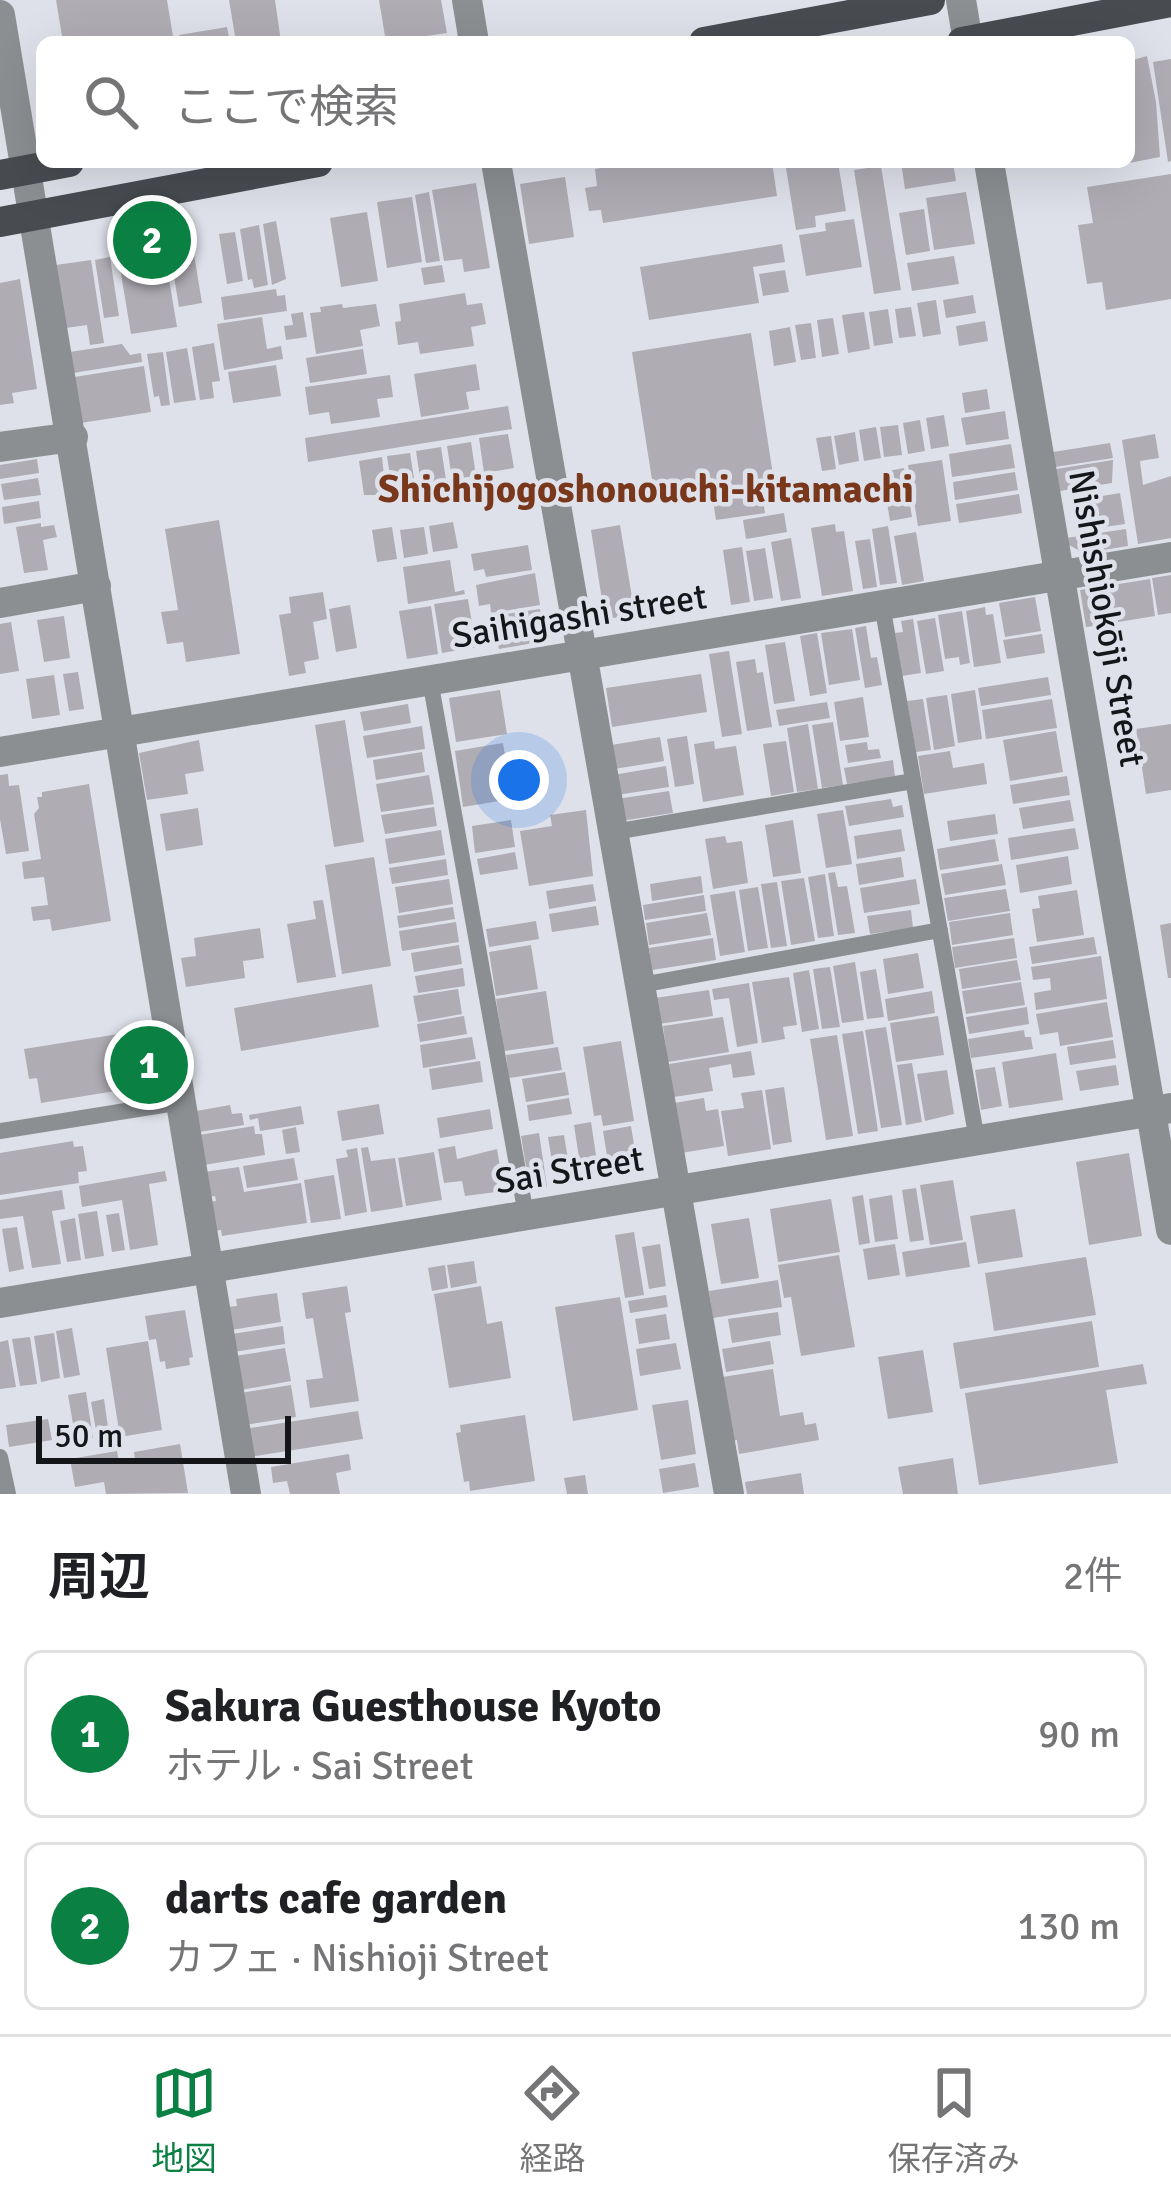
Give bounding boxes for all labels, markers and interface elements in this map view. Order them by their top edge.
search box [36,36,1135,168]
icon: search [78,69,144,135]
text: ここで検索 [174,80,399,135]
pin: 2 [113,195,191,285]
district label: Shichijogoshonouchi-kitamachi [378,465,914,513]
street label: Nishishiokōji Street [1058,466,1155,770]
street label: Saihigashi street [449,574,710,659]
your location [489,750,549,810]
pin: 1 [110,1020,188,1110]
street label: Sai Street [492,1137,647,1204]
scale bar [36,1410,291,1463]
text: 50 m [54,1416,123,1457]
text: 周辺 [48,1546,150,1609]
text: 2件 [1063,1552,1123,1600]
text: Sakura Guesthouse Kyoto [165,1679,661,1734]
text: 1 [79,1710,101,1758]
text: 90 m [1038,1710,1120,1758]
text: ホテル · Sai Street [165,1742,473,1790]
text: darts cafe garden [165,1871,507,1926]
text: 2 [79,1902,101,1950]
text: 130 m [1017,1902,1120,1950]
text: カフェ · Nishioji Street [165,1934,549,1982]
tab: 地図 [151,2060,217,2180]
tab: 経路 [519,2060,585,2180]
tab: 保存済み [888,2060,1020,2180]

